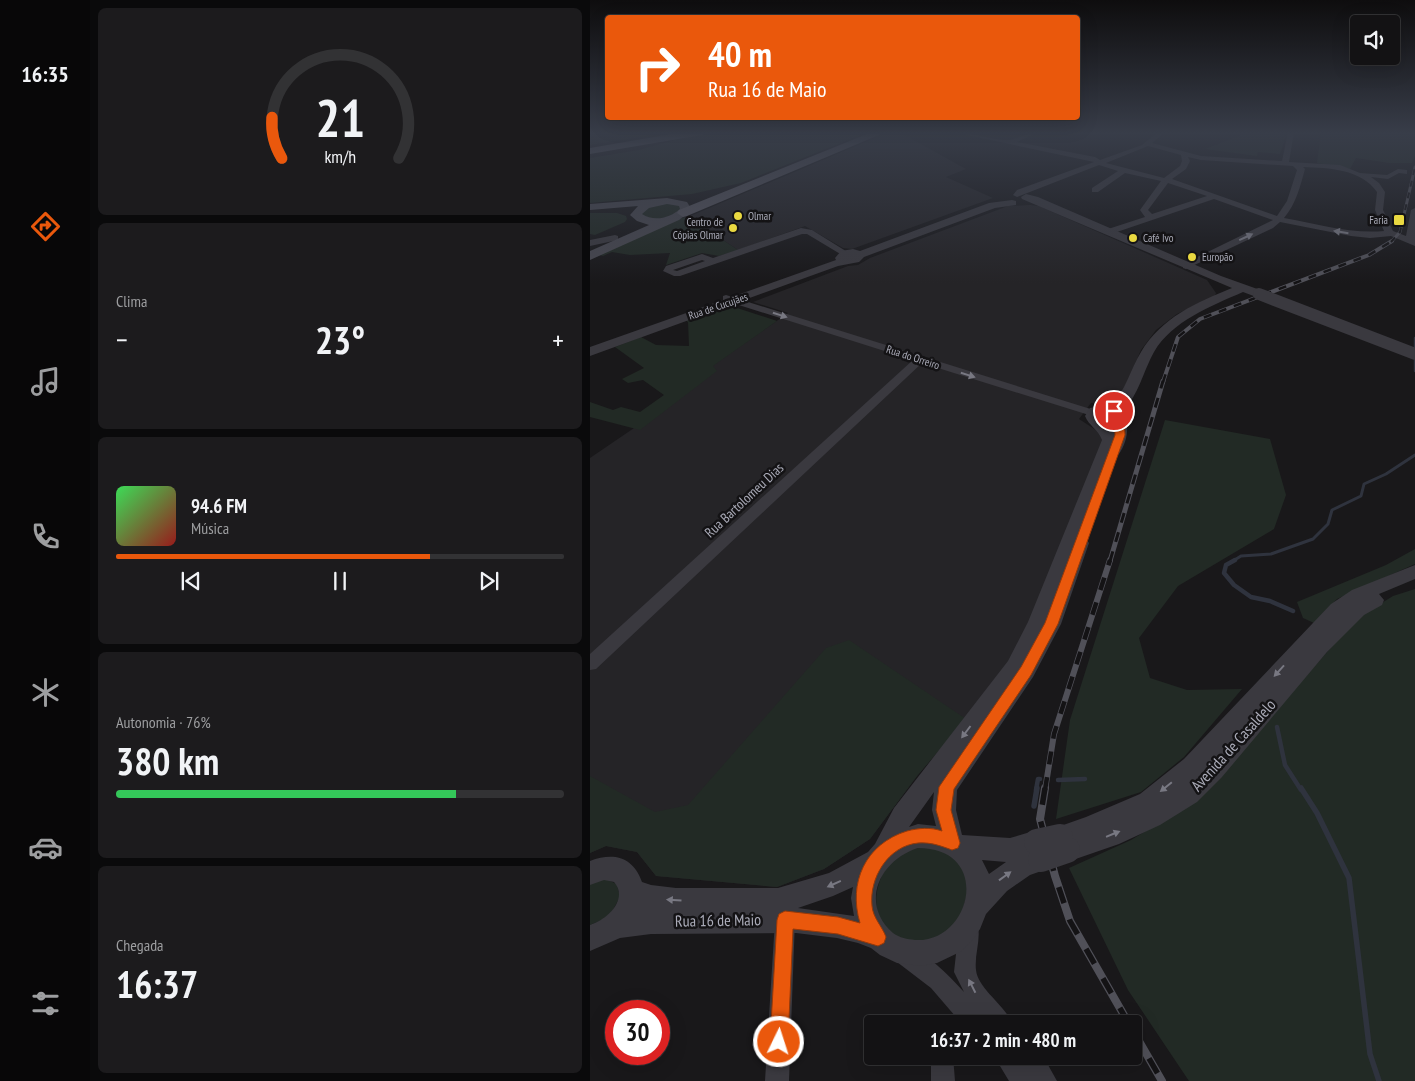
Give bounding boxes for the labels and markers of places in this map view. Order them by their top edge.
place label: Olmar [748,209,771,223]
marker: Olmar [732,210,744,222]
place label: Faria [1369,213,1388,227]
marker: Faria [1392,213,1406,227]
place label: Centro de Cópias Olmar [673,215,723,242]
marker: Centro de Cópias Olmar [727,222,739,234]
place label: Café Ivo [1143,231,1174,245]
marker: Café Ivo [1127,232,1139,244]
place label: Europão [1202,250,1233,264]
marker: Europão [1186,251,1198,263]
pin [1093,390,1135,432]

